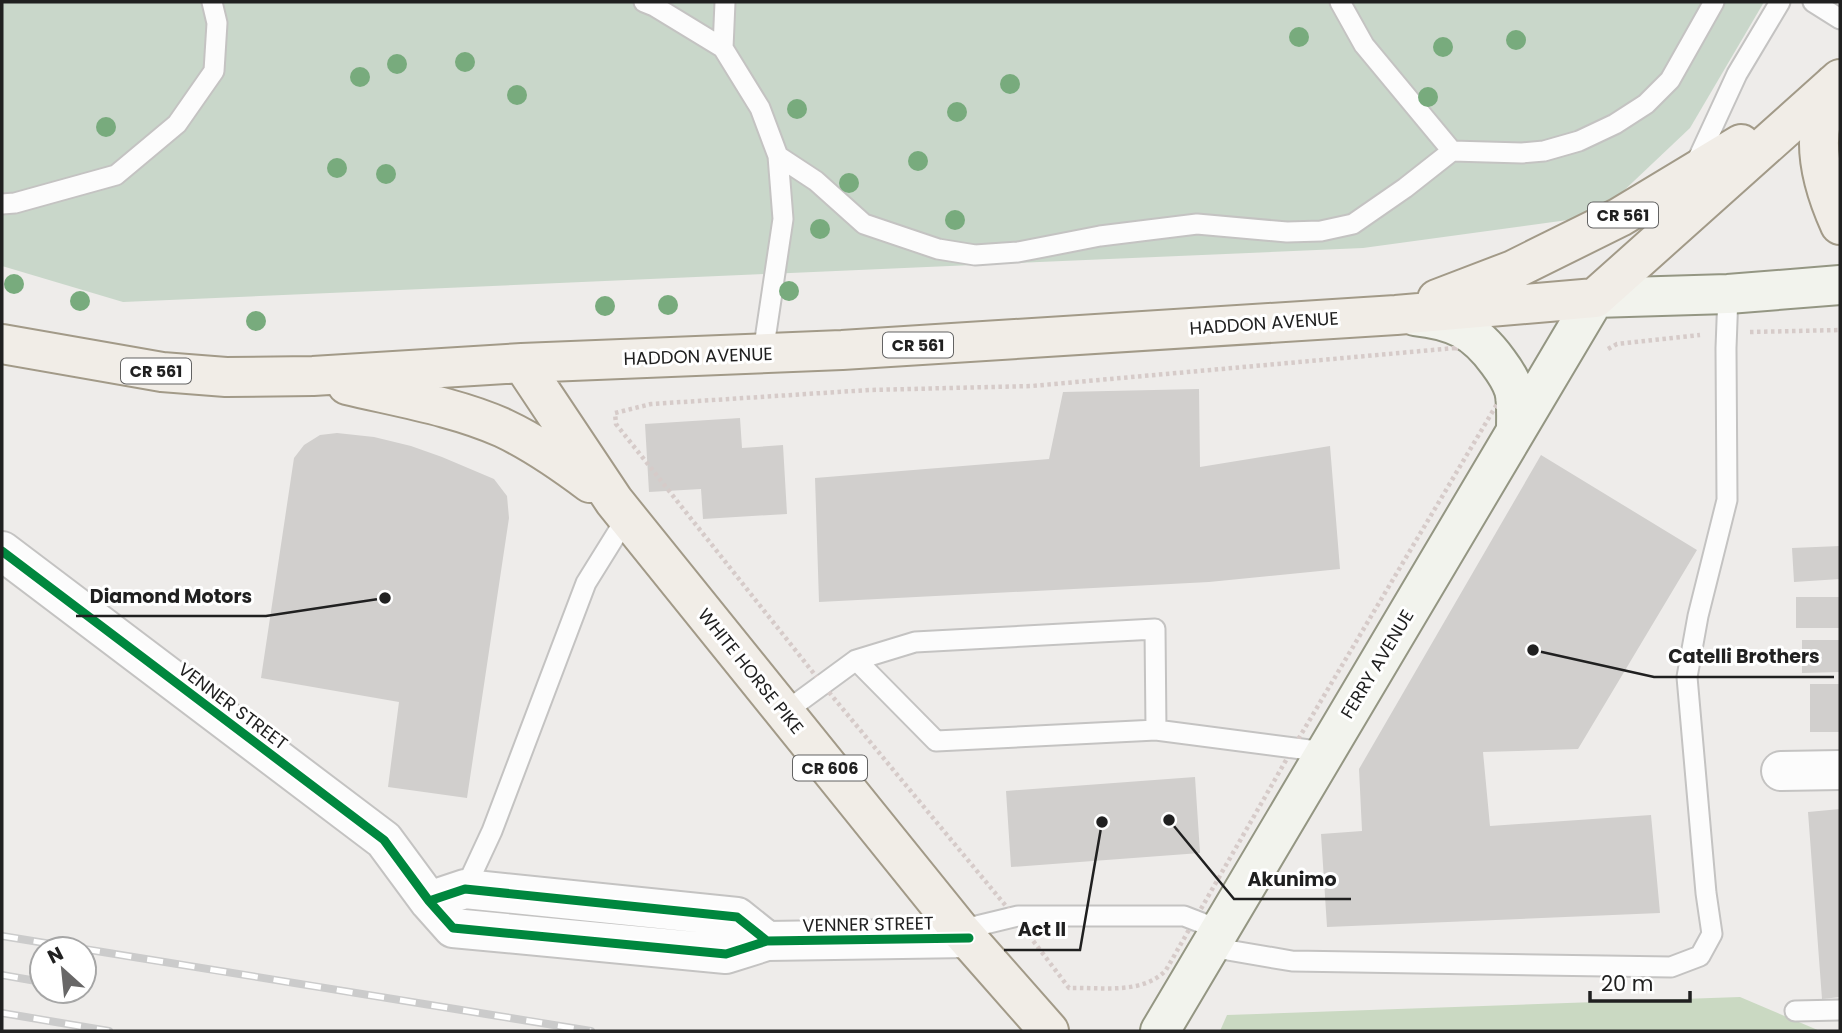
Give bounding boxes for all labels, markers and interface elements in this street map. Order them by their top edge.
road number: CR 561 [1588,202,1658,228]
street label: HADDON AVENUE [1189,305,1339,341]
road number: CR 561 [883,332,953,358]
street label: HADDON AVENUE [623,341,773,371]
road number: CR 561 [121,358,191,384]
callout: Diamond Motors [76,576,266,616]
text: Diamond Motors [90,583,252,610]
street label: WHITE HORSE PIKE [692,603,810,739]
street label: FERRY AVENUE [1335,605,1419,723]
callout: Catelli Brothers [1654,637,1834,677]
text: Catelli Brothers [1668,643,1820,670]
street label: VENNER STREET [173,657,293,756]
road number: CR 606 [793,755,867,780]
callout: Akunimo [1234,859,1351,899]
text: Akunimo [1247,866,1337,893]
street label: VENNER STREET [802,910,934,938]
callout: Act II [1004,910,1080,950]
text: Act II [1018,916,1066,943]
north arrow [28,935,98,1005]
text: N [43,940,68,971]
scale bar [1590,960,1690,1004]
text: 20 m [1601,969,1654,998]

